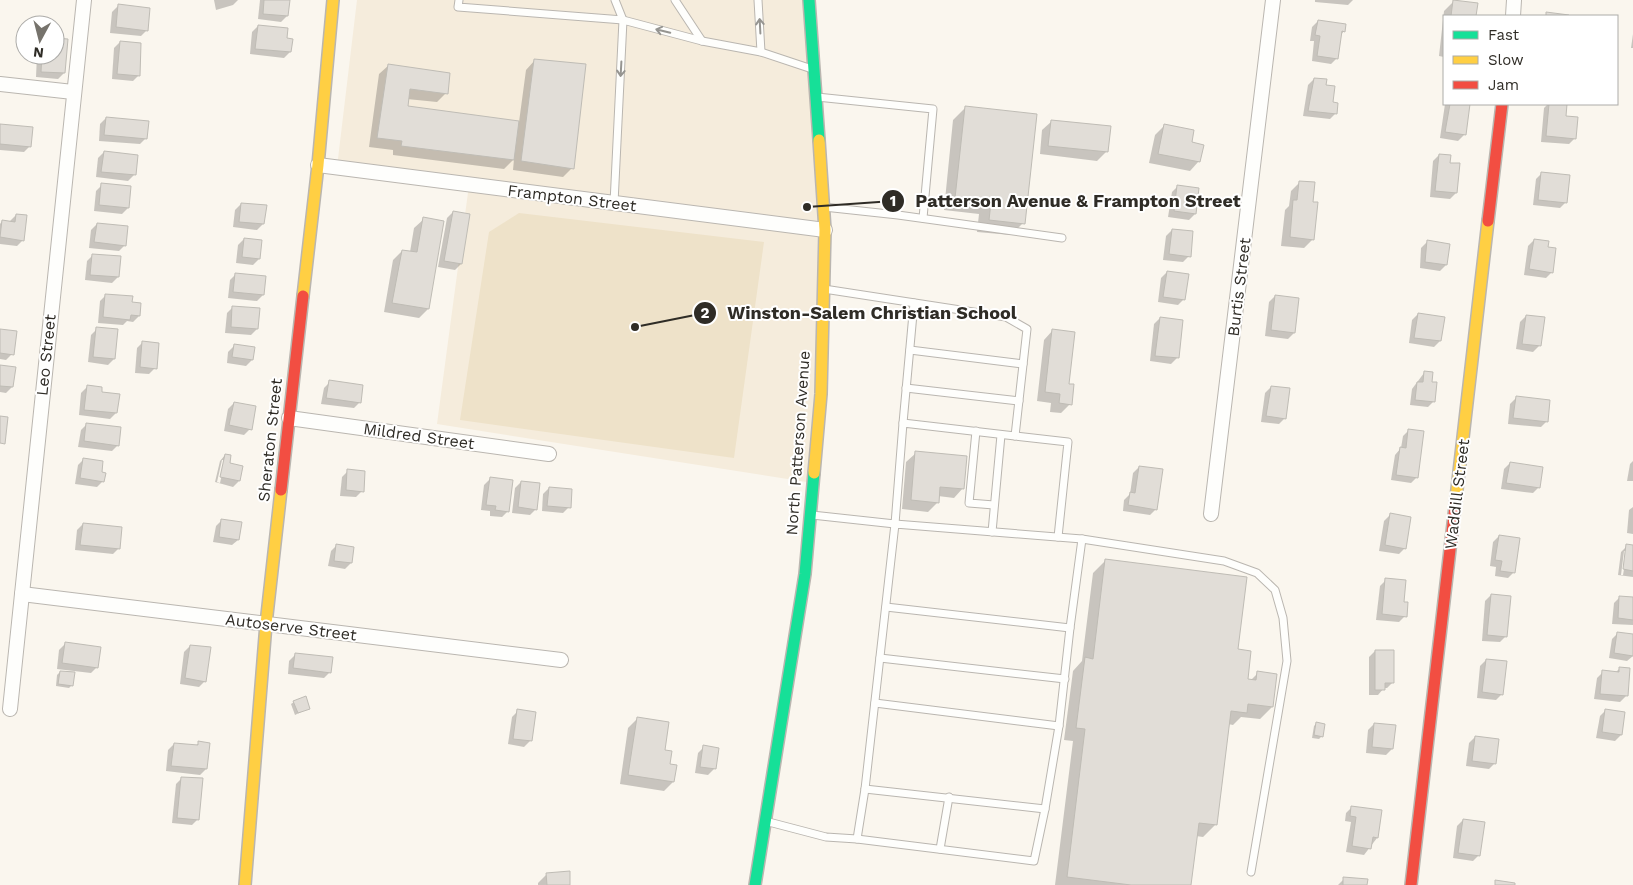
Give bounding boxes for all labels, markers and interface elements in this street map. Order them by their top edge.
north arrow [15,15,65,65]
legend [1443,15,1618,105]
one-way arrow [755,18,764,34]
one-way arrow [655,25,671,35]
text: Fast [1488,26,1520,44]
text: N [32,44,45,61]
text: Slow [1488,51,1524,69]
one-way arrow [616,61,625,77]
text: Jam [1488,76,1519,94]
street label: Frampton Street [507,181,638,215]
callout: Patterson Avenue & Frampton Street [880,185,1251,218]
text: Patterson Avenue & Frampton Street [915,190,1241,211]
text: 1 [890,192,896,210]
street label: Burtis Street [1224,236,1255,337]
callout: Winston-Salem Christian School [692,297,1026,330]
text: Winston-Salem Christian School [727,302,1017,323]
text: 2 [701,304,710,322]
street label: Leo Street [32,313,60,397]
street label: North Patterson Avenue [782,350,814,536]
street label: Sheraton Street [254,377,286,503]
street label: Mildred Street [362,419,476,453]
street label: Waddill Street [1441,437,1473,550]
street label: Autoserve Street [224,610,358,645]

